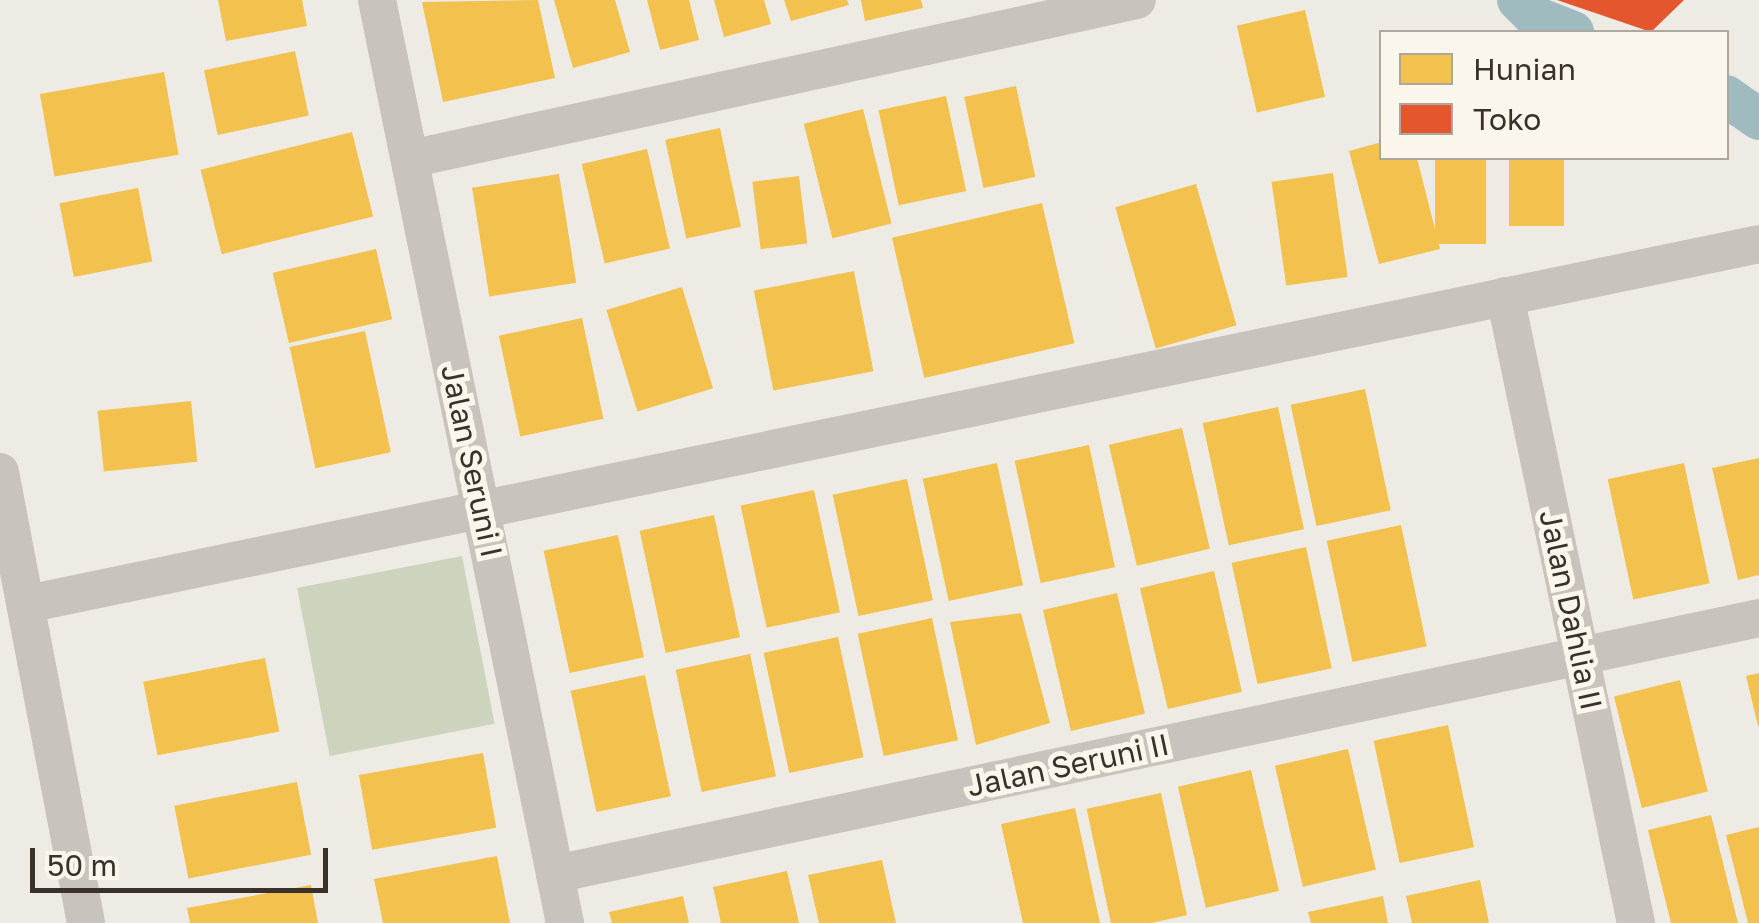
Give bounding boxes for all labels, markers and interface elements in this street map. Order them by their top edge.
legend [1379,30,1729,160]
text: Hunian [1473,51,1576,87]
text: Toko [1473,101,1541,137]
street label: Jalan Seruni I [434,361,510,561]
street label: Jalan Dahlia II [1532,507,1610,713]
street label: Jalan Seruni II [964,726,1172,804]
scale bar [35,828,332,890]
text: 50 m [47,847,117,883]

